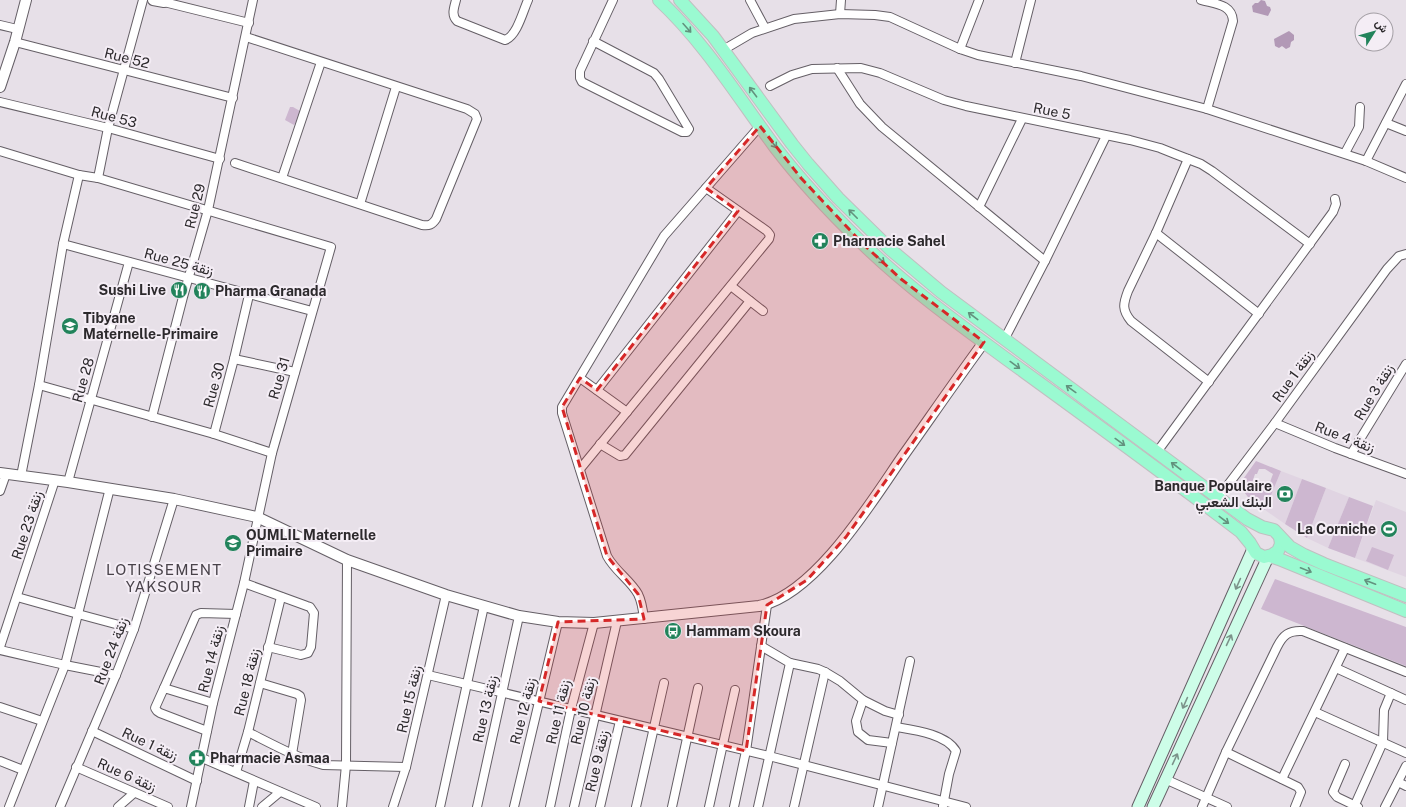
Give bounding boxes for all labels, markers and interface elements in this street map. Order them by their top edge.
north arrow [1354,12,1394,52]
text: ش [1372,17,1391,35]
one-way arrow [682,22,691,33]
street label: Rue 52 [103,45,151,71]
one-way arrow [749,86,757,97]
street label: Rue 5 [1032,100,1072,122]
street label: Rue 53 [89,103,139,131]
one-way arrow [768,137,777,148]
street label: Rue 29 [182,182,208,230]
one-way arrow [848,209,858,219]
pharmacy icon: Pharmacie Sahel [810,231,830,251]
place label: Pharmacie Sahel [833,233,946,249]
street label: Rue 25 زنقة [142,245,216,280]
one-way arrow [874,254,884,263]
restaurant icon: Sushi Live [169,280,189,300]
restaurant icon: Pharma Granada [192,281,212,301]
place label: Sushi Live [98,282,166,298]
place label: Pharma Granada [215,283,327,299]
place label: Tibyane Maternelle-Primaire [83,310,218,342]
one-way arrow [968,312,979,320]
school or university icon: Tibyane Maternelle-Primaire [60,316,80,336]
street label: Rue 1 زنقة [1269,347,1318,406]
street label: Rue 31 [265,355,293,401]
street label: Rue 28 [69,356,97,404]
street label: Rue 30 [200,361,228,409]
one-way arrow [1010,361,1021,369]
street label: Rue 3 زنقة [1351,361,1398,424]
one-way arrow [1066,385,1077,393]
street label: Rue 4 زنقة [1312,418,1377,457]
one-way arrow [1114,438,1125,446]
one-way arrow [1171,462,1182,470]
place label: Banque Populaire البنك الشعبي [1154,478,1272,514]
bank icon: Banque Populaire البنك الشعبي [1275,484,1295,504]
street label: Rue 23 زنقة [8,488,47,562]
one-way arrow [1219,516,1230,524]
sports icon: La Corniche [1379,519,1399,539]
place label: La Corniche [1297,521,1376,537]
place label: OUMLIL Maternelle Primaire [246,527,376,559]
school or university icon: OUMLIL Maternelle Primaire [223,533,243,553]
district label: LOTISSEMENT YAKSOUR [106,561,222,595]
one-way arrow [1300,567,1312,574]
one-way arrow [1364,577,1376,585]
one-way arrow [1234,578,1241,590]
street label: Rue 24 زنقة [91,615,132,688]
bus stop icon: Hammam Skoura [663,621,683,641]
place label: Hammam Skoura [686,623,801,639]
street label: Rue 14 زنقة [195,624,228,695]
one-way arrow [1226,635,1233,647]
street label: Rue 18 زنقة [231,646,264,718]
street label: Rue 15 زنقة [393,663,426,735]
street label: Rue 13 زنقة [469,674,502,745]
street label: Rue 12 زنقة [507,676,540,746]
street label: Rue 10 زنقة [568,676,600,746]
street label: Rue 11 زنقة [543,678,574,746]
one-way arrow [1181,697,1188,709]
street label: Rue 1 زنقة [119,724,181,765]
street label: Rue 9 زنقة [582,728,613,794]
pharmacy icon: Pharmacie Asmaa [187,748,207,768]
place label: Pharmacie Asmaa [210,750,330,766]
one-way arrow [1172,753,1179,765]
street label: Rue 6 زنقة [95,755,159,796]

